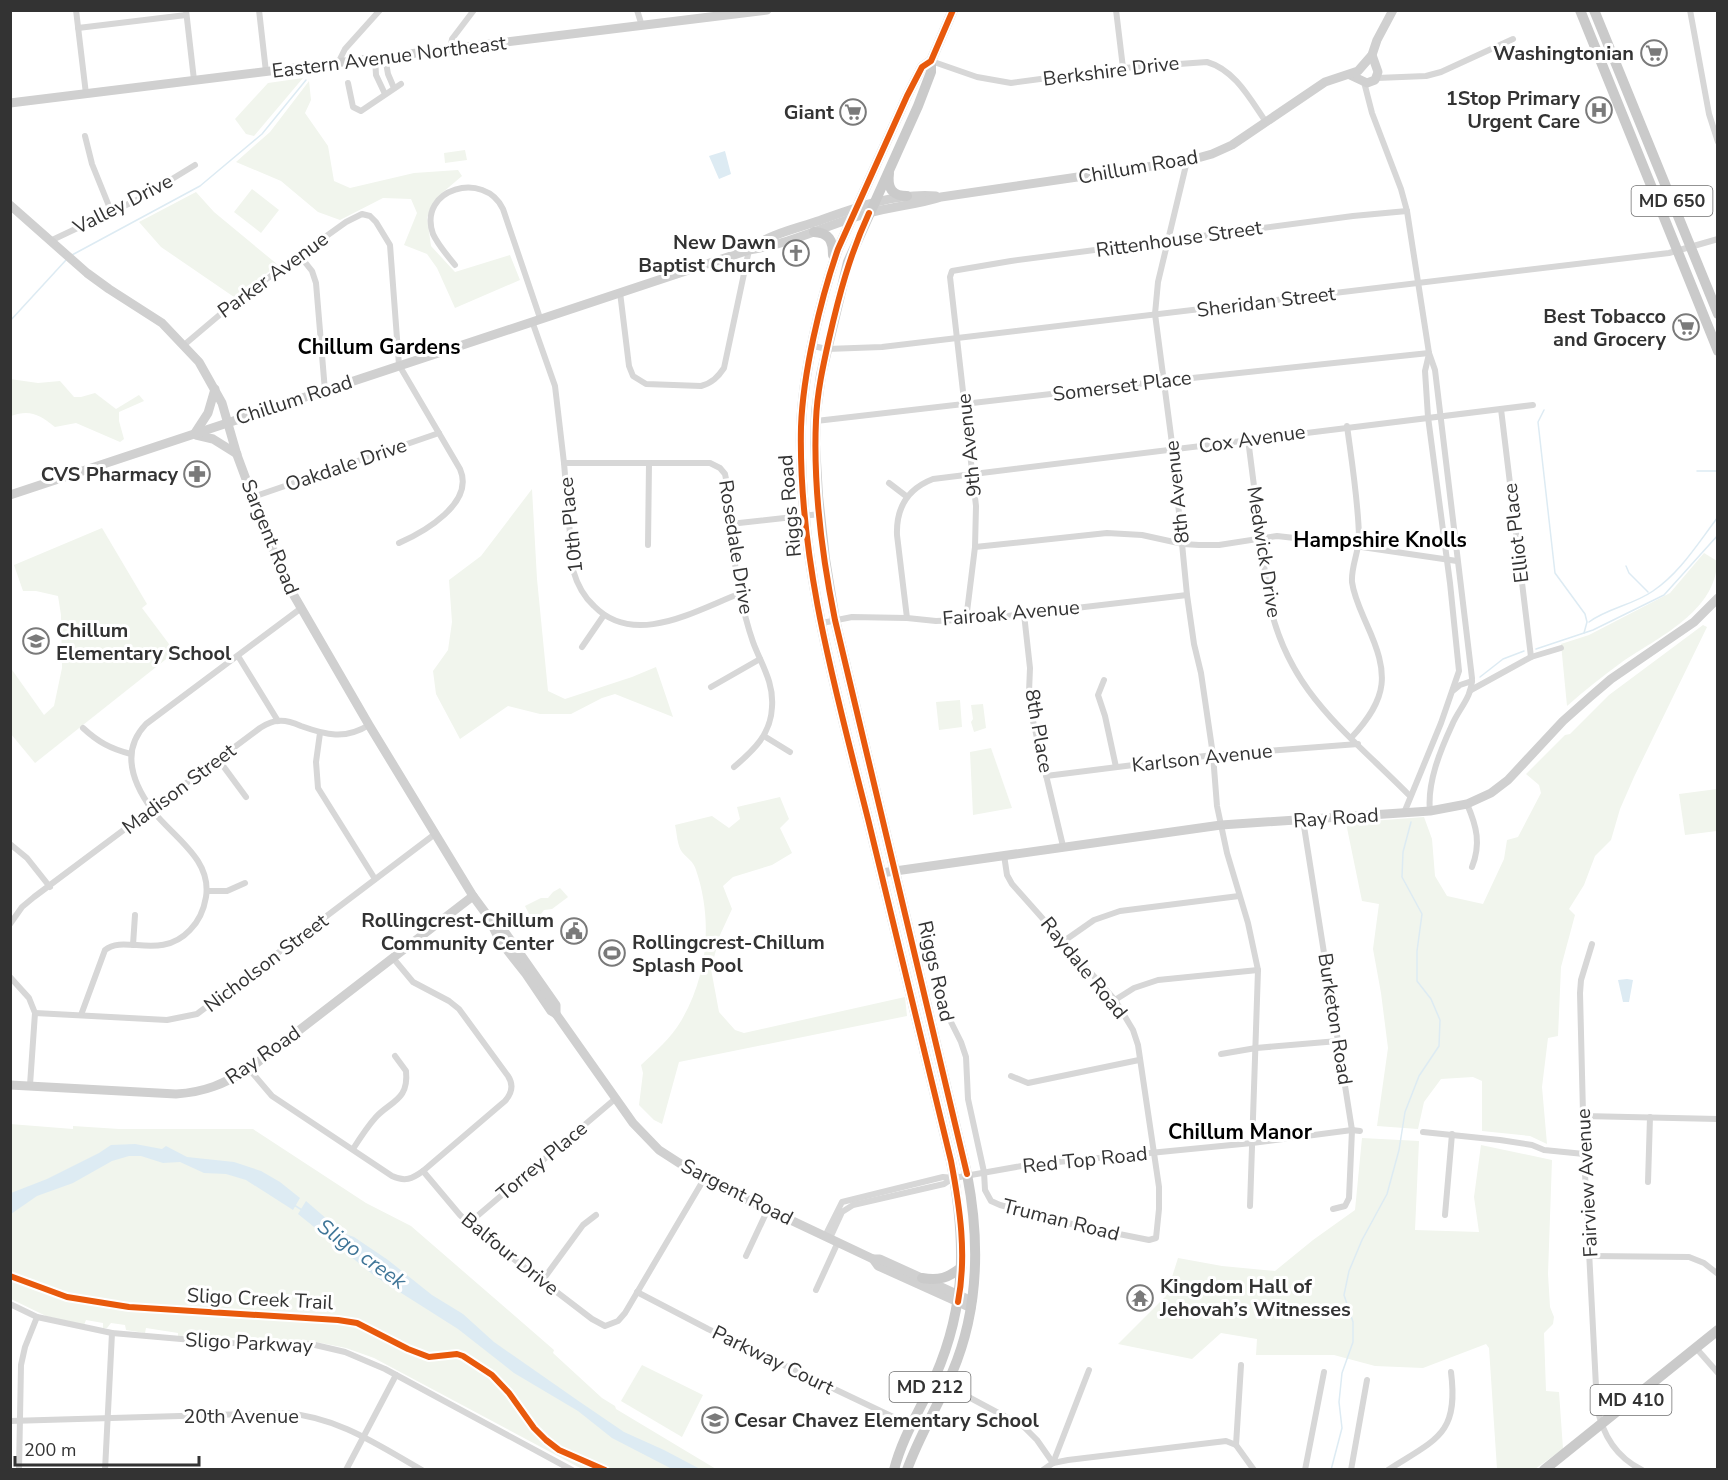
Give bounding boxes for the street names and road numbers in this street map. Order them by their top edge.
street label: Eastern Avenue Northeast [270,29,509,85]
street label: Berkshire Drive [1041,49,1181,93]
street label: Chillum Road [1076,143,1200,191]
street label: Valley Drive [68,167,177,241]
road number: MD 650 [1632,186,1712,216]
street label: Rittenhouse Street [1094,214,1265,264]
street label: Parker Avenue [212,226,334,324]
street label: Sheridan Street [1195,280,1338,324]
street label: Somerset Place [1051,364,1193,408]
street label: Chillum Road [232,368,356,432]
street label: 9th Avenue [950,392,988,498]
street label: Cox Avenue [1197,418,1307,460]
street label: Oakdale Drive [282,432,410,498]
street label: 8th Avenue [1158,439,1196,545]
street label: Riggs Road [772,454,808,558]
street label: Sargent Road [235,475,305,599]
street label: 10th Place [553,476,589,574]
street label: Rosedale Drive [712,478,760,616]
street label: Elliot Place [1496,482,1536,584]
street label: Medwick Drive [1240,484,1288,620]
street label: Fairoak Avenue [941,594,1081,632]
street label: 8th Place [1018,687,1060,775]
street label: Madison Street [117,737,242,841]
street label: Karlson Avenue [1130,737,1274,779]
street label: Ray Road [1292,802,1380,834]
street label: Nicholson Street [198,907,334,1019]
street label: Raydale Road [1034,911,1134,1025]
street label: Riggs Road [911,918,961,1024]
street label: Burketon Road [1311,951,1359,1087]
street label: Ray Road [220,1019,306,1091]
street label: Fairview Avenue [1570,1108,1604,1258]
street label: Torrey Place [491,1115,593,1207]
street label: Red Top Road [1021,1140,1149,1180]
street label: Sargent Road [676,1152,798,1232]
street label: Truman Road [1000,1192,1122,1248]
street label: Balfour Drive [456,1206,564,1302]
street label: Sligo Creek Trail [186,1282,334,1316]
street label: Parkway Court [708,1319,839,1401]
street label: Sligo Parkway [184,1326,314,1360]
road number: MD 212 [890,1372,970,1402]
road number: MD 410 [1590,1385,1672,1415]
street label: 20th Avenue [183,1403,299,1430]

